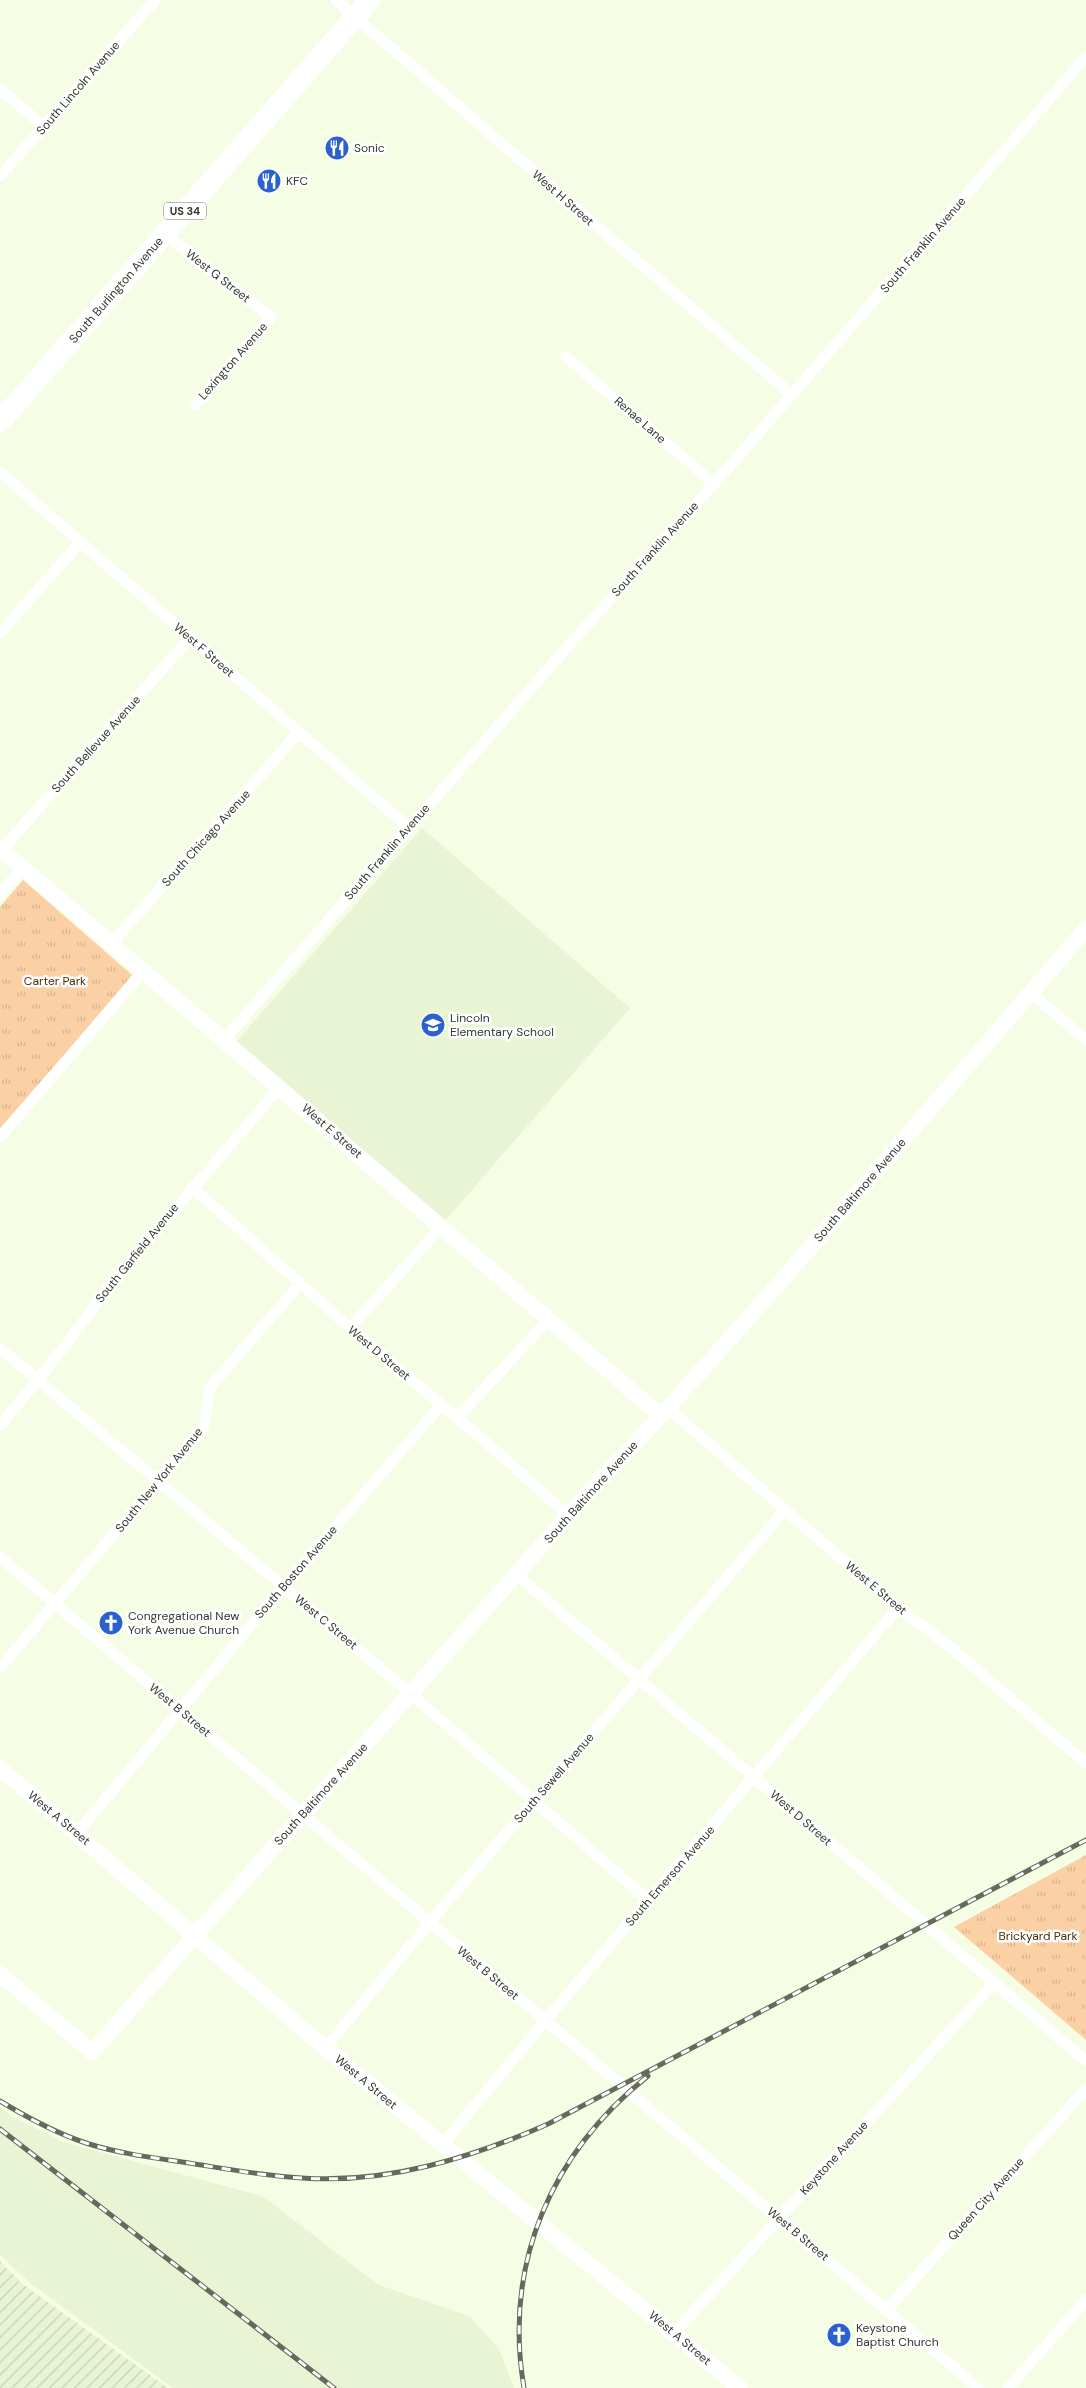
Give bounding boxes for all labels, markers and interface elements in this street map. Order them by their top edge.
street label: South Lincoln Avenue [33,38,123,138]
restaurant icon: Sonic [324,135,350,161]
place label: Sonic [354,140,385,156]
street label: West H Street [529,167,597,229]
restaurant icon: KFC [256,168,282,194]
place label: KFC [286,173,308,189]
street label: South Franklin Avenue [877,193,969,296]
road number: US 34 [164,202,206,220]
street label: South Burlington Avenue [65,233,167,347]
street label: West G Street [182,246,254,306]
street label: Lexington Avenue [195,319,271,403]
street label: Renae Lane [611,393,669,447]
street label: South Franklin Avenue [608,498,702,600]
street label: West F Street [170,619,238,681]
street label: South Bellevue Avenue [48,692,144,796]
street label: South Chicago Avenue [158,786,254,890]
street label: South Franklin Avenue [341,800,433,903]
park label: Carter Park [24,973,86,989]
place label: Lincoln Elementary School [450,1010,554,1040]
school or university icon: Lincoln Elementary School [420,1012,446,1038]
street label: West E Street [298,1100,366,1162]
street label: South Baltimore Avenue [810,1135,910,1245]
street label: South Garfield Avenue [92,1200,182,1306]
street label: West D Street [344,1322,414,1384]
street label: South New York Avenue [112,1424,206,1536]
street label: South Baltimore Avenue [541,1437,641,1547]
street label: South Boston Avenue [251,1522,341,1622]
street label: West E Street [842,1558,910,1619]
street label: West C Street [291,1591,361,1653]
place label: Congregational New York Avenue Church [128,1608,239,1638]
church icon: Congregational New York Avenue Church [98,1610,124,1636]
street label: West B Street [146,1679,214,1741]
street label: South Sewell Avenue [510,1729,598,1826]
street label: South Baltimore Avenue [271,1739,371,1849]
street label: West A Street [24,1787,94,1849]
street label: West D Street [767,1787,836,1849]
street label: South Emerson Avenue [622,1822,718,1930]
park label: Brickyard Park [999,1928,1077,1944]
street label: West B Street [454,1942,522,2004]
street label: West A Street [331,2051,401,2113]
street label: Keystone Avenue [796,2117,872,2199]
street label: Queen City Avenue [944,2154,1028,2244]
street label: West B Street [764,2203,832,2265]
street label: West A Street [645,2307,715,2369]
place label: Keystone Baptist Church [856,2320,939,2350]
church icon: Keystone Baptist Church [826,2322,852,2348]

